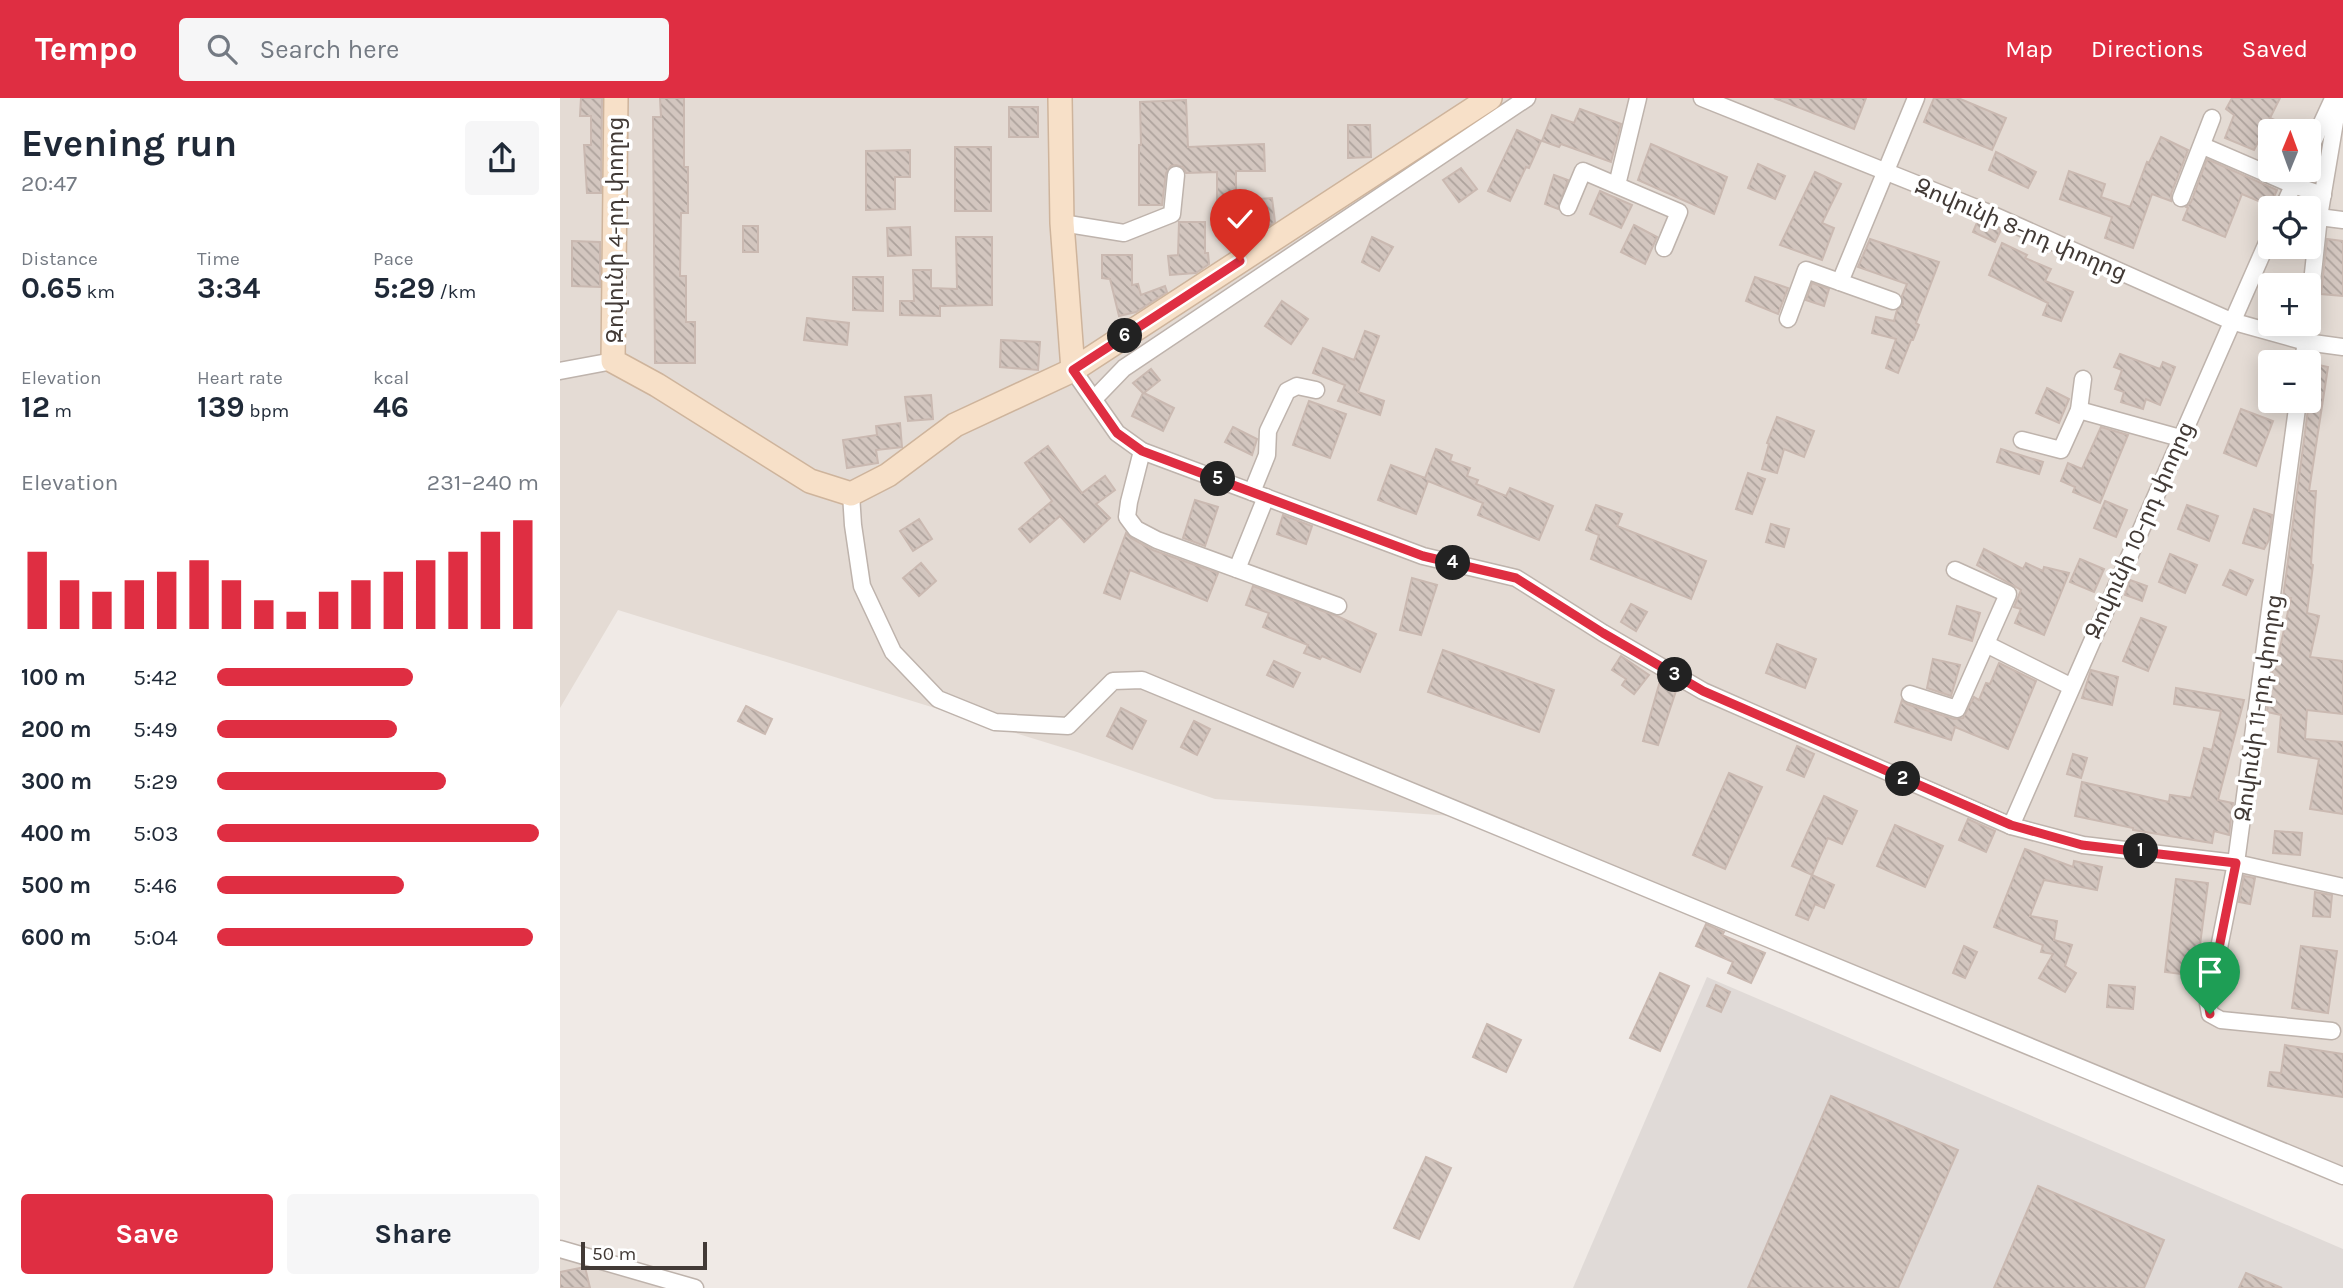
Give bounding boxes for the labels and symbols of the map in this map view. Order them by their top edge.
street label: Զովունի 4-րդ փողոց [602,117,629,343]
north arrow [2258,119,2320,182]
street label: Զովունի 8-րդ փողոց [1911,172,2131,286]
pin [1210,189,1270,261]
pin: 6 [1108,318,1142,354]
street label: Զովունի 10-րդ փողոց [2079,417,2200,643]
pin: 5 [1200,462,1236,496]
pin: 4 [1436,546,1470,580]
street label: Զովունի 11-րդ փողոց [2229,593,2288,823]
pin: 3 [1658,658,1692,692]
pin: 2 [1886,762,1920,796]
pin: 1 [2124,834,2158,868]
pin [2180,942,2240,1014]
scale bar [581,1239,707,1271]

